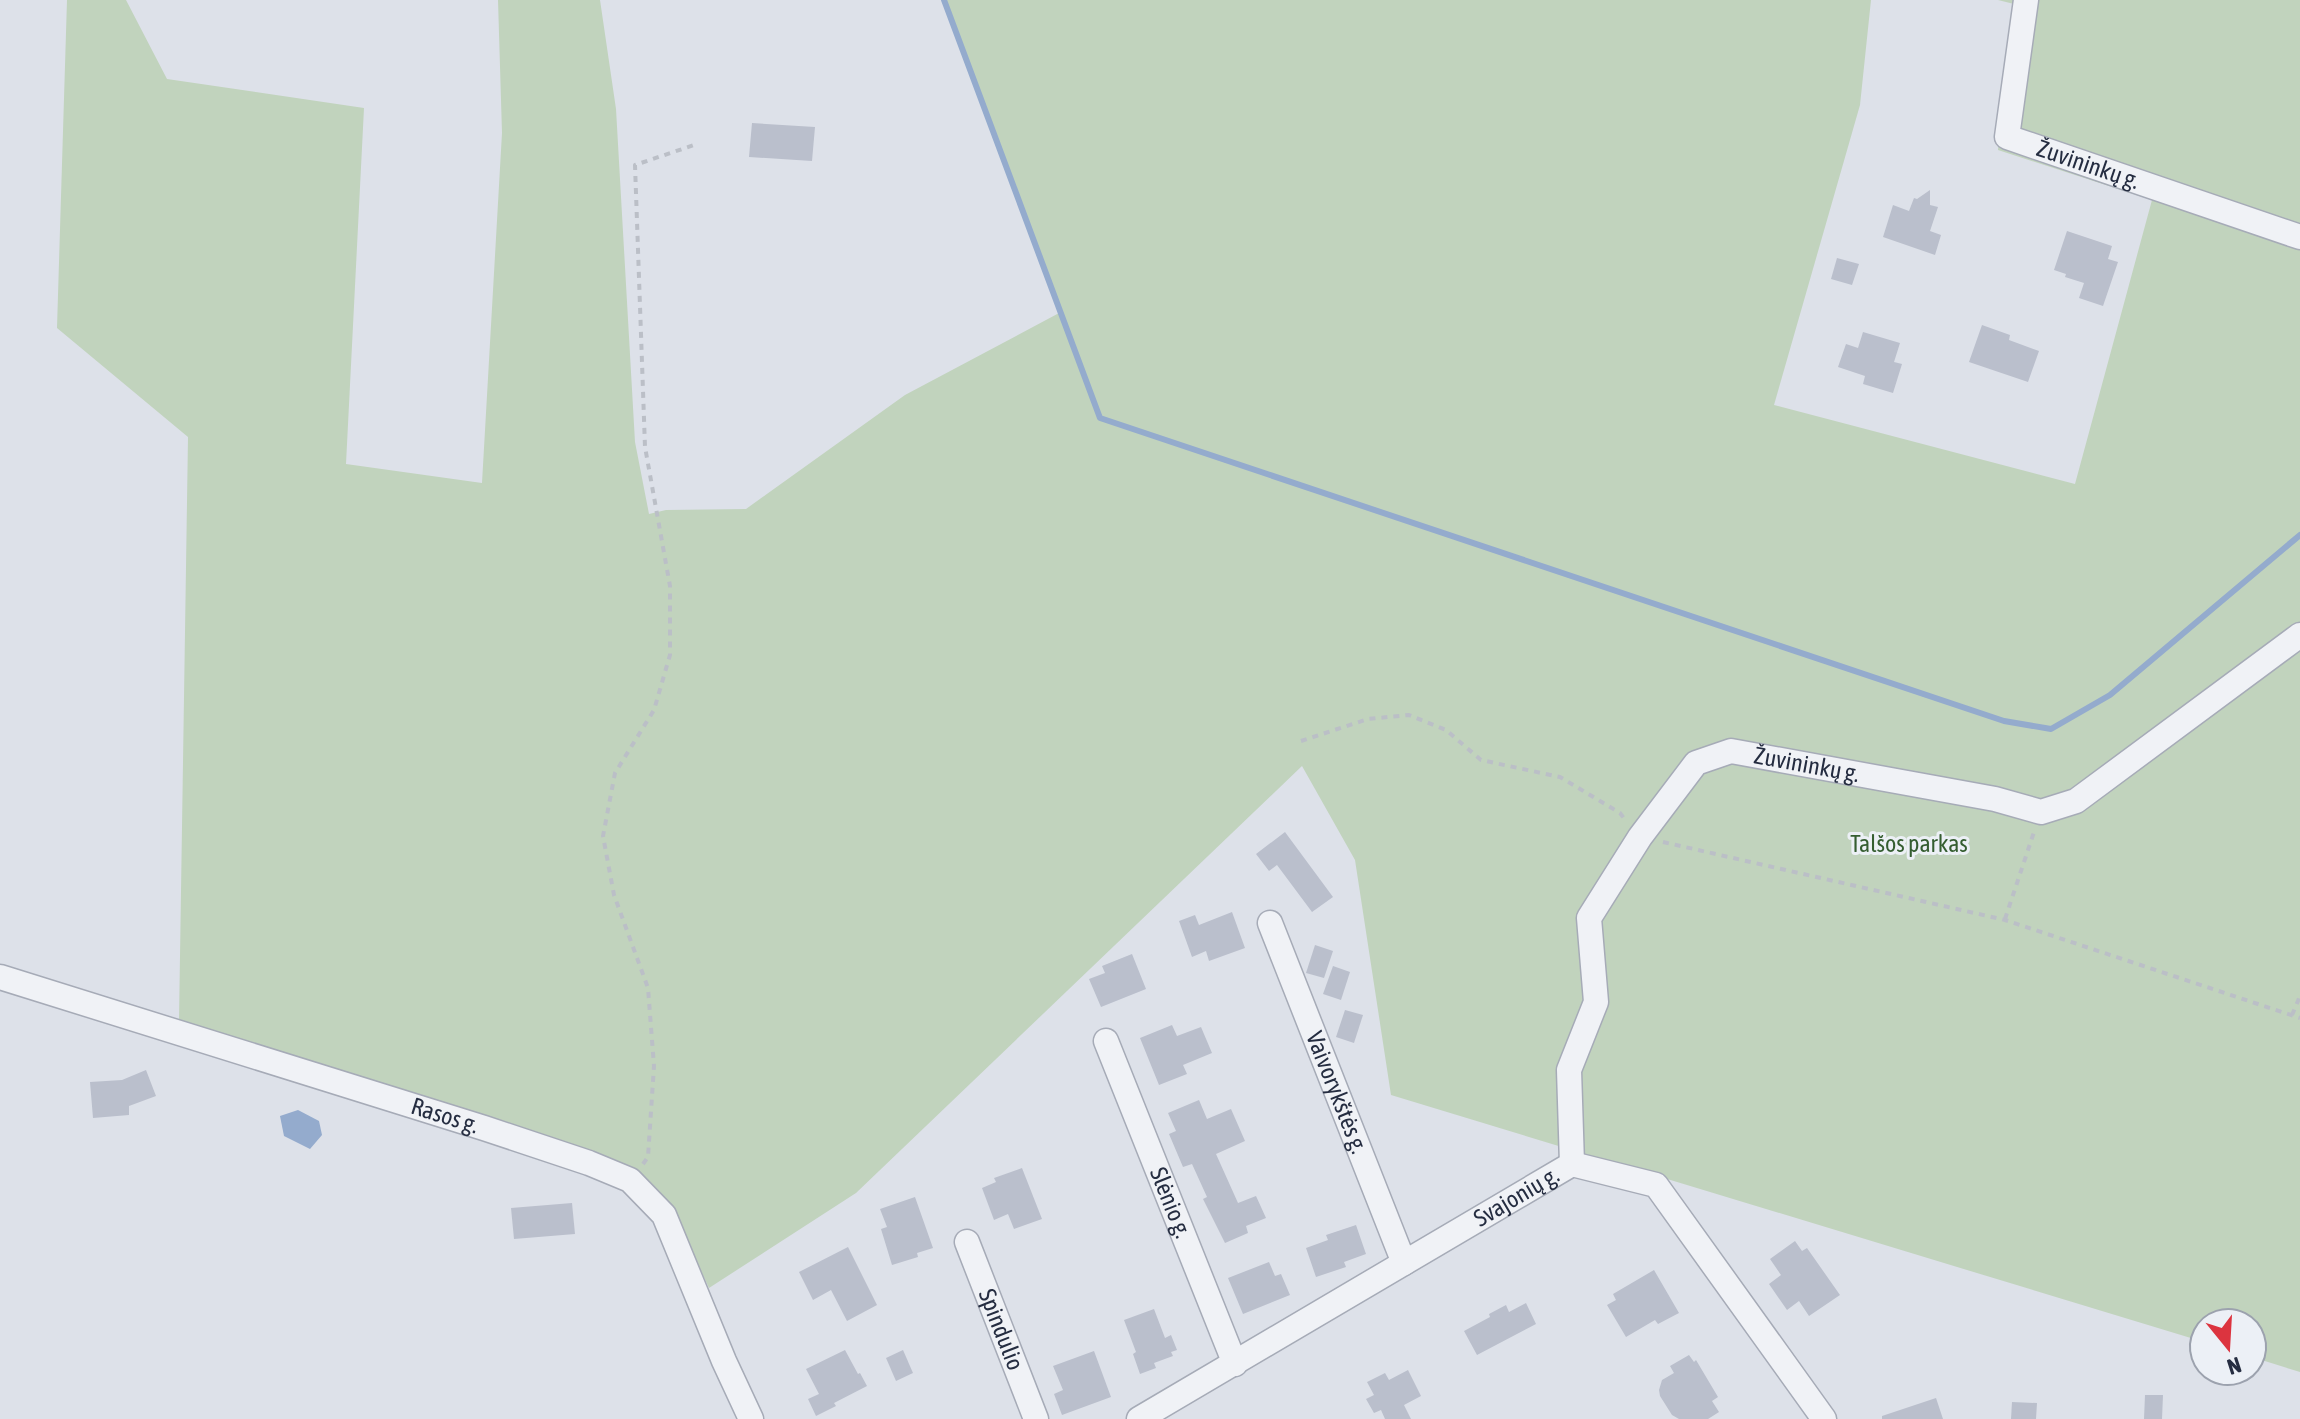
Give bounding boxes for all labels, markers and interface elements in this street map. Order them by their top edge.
street label: Žuvininkų g. [2033,134,2143,194]
street label: Žuvininkų g. [1752,741,1862,787]
park label: Talšos parkas [1850,830,1968,857]
street label: Vaivorykštės g. [1301,1027,1373,1157]
street label: Rasos g. [408,1092,482,1139]
street label: Svajonių g. [1469,1161,1564,1232]
street label: Slėnio g. [1145,1163,1197,1242]
street label: Spindulio [974,1285,1030,1374]
north arrow [2188,1307,2268,1387]
text: N [2224,1352,2244,1380]

